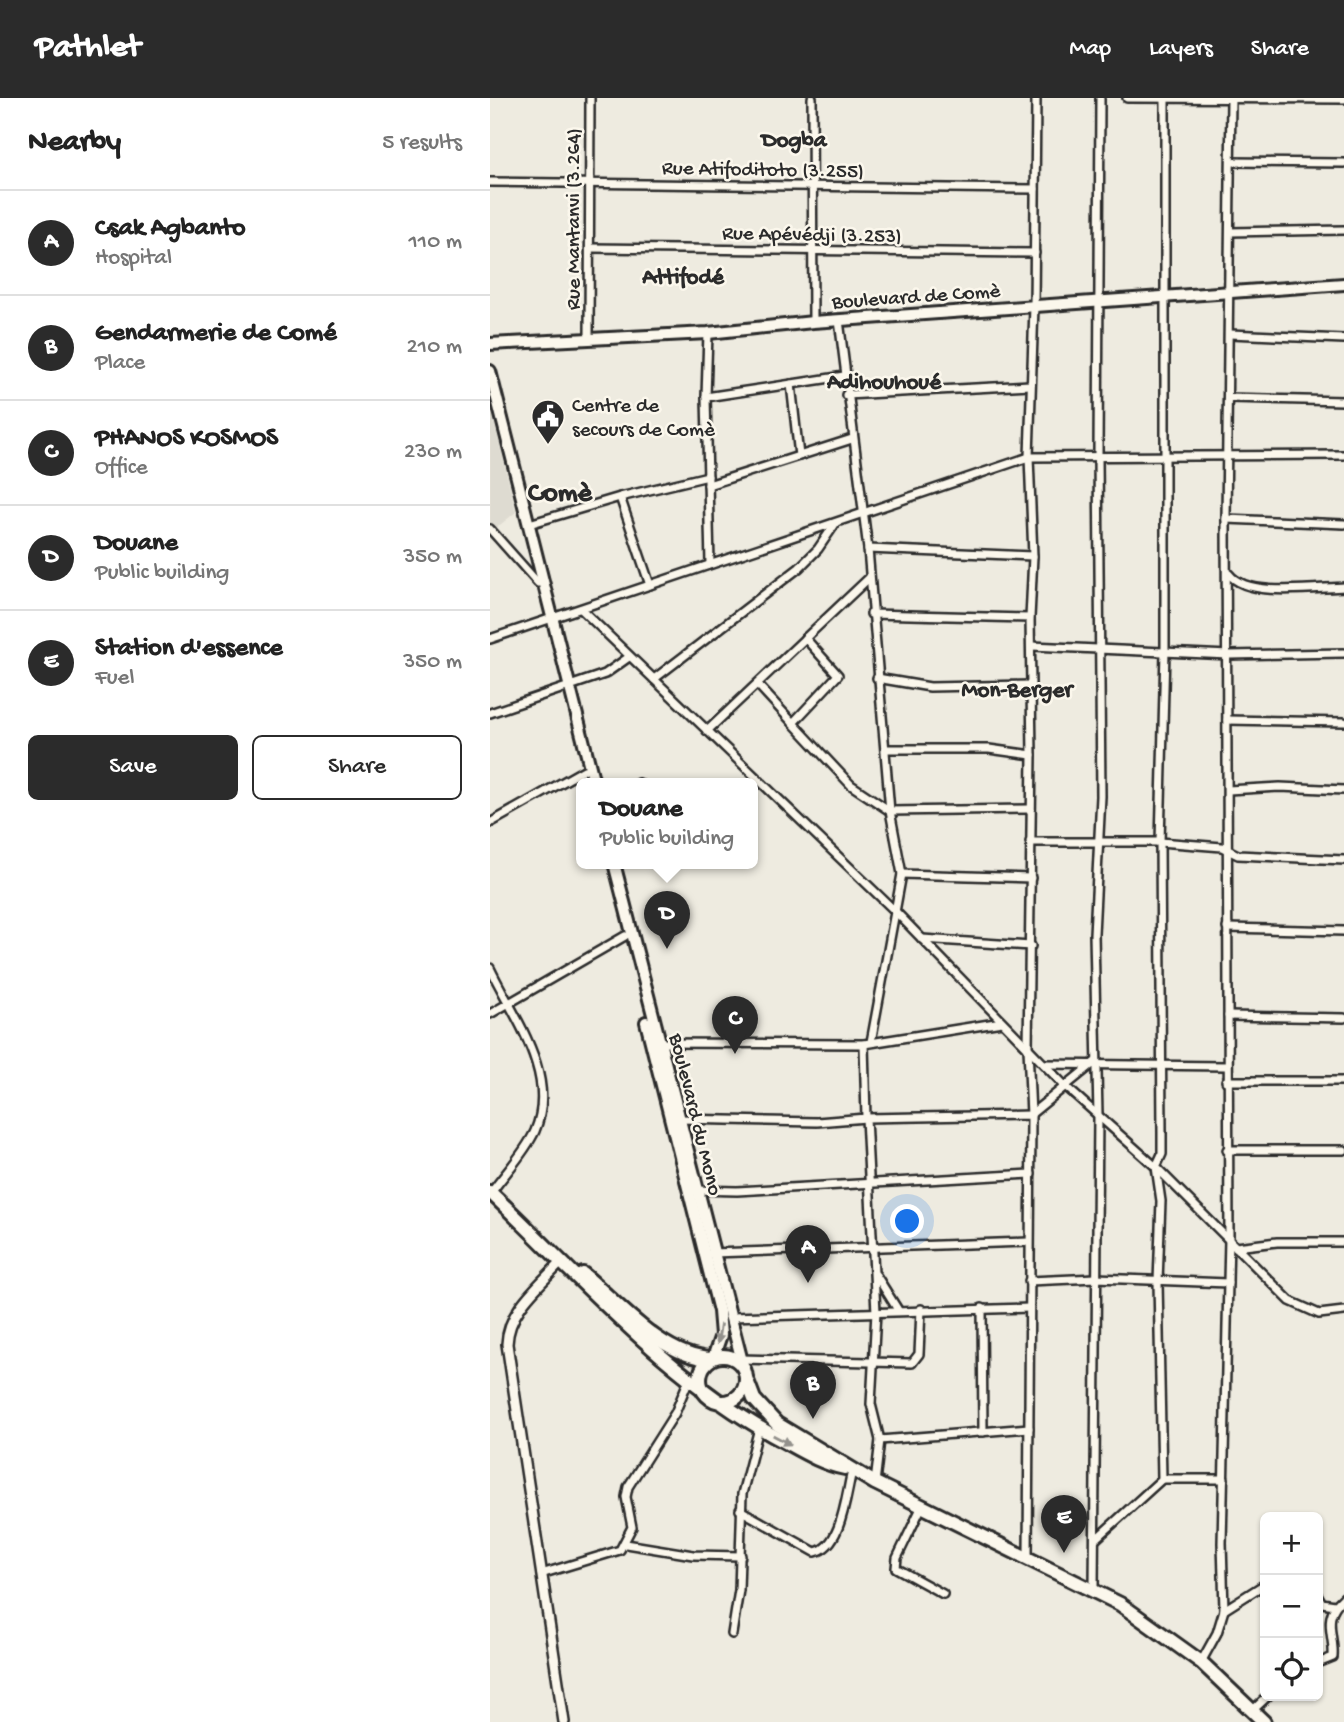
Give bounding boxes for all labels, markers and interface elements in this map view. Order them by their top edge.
text: Pathlet [35,30,141,68]
text: Map [1069,35,1111,64]
text: Layers [1149,35,1213,64]
text: Share [1251,35,1309,64]
text: Nearby [28,126,121,161]
street label: Rue Mantanvi (3.264) [563,128,588,310]
district label: Dogba [760,128,828,155]
text: 5 results [382,130,462,157]
street label: Rue Atifoditoto (3.255) [662,157,864,186]
text: Csak Agbanto [95,214,246,245]
street label: Rue Apévédji (3.253) [722,222,902,251]
text: A [44,229,58,256]
text: 110 m [409,229,462,256]
text: Hospital [95,245,172,272]
district label: Attifodé [641,265,725,292]
street label: Boulevard de Comè [830,280,1002,317]
text: Gendarmerie de Comé [95,319,337,350]
text: B [45,334,57,361]
text: 210 m [407,334,462,361]
text: Place [95,350,145,377]
district label: Adihouhoué [826,370,942,397]
place label: Centre de secours de Comè [572,395,716,444]
public building icon: Centre de secours de Comè [529,397,567,446]
text: PHANOS KOSMOS [95,424,278,455]
text: C [45,439,57,466]
text: 230 m [404,439,462,466]
text: Office [95,455,148,482]
district label: Comè [528,478,594,511]
text: Douane [95,529,178,560]
text: D [44,544,59,571]
text: 350 m [403,544,462,571]
text: Public building [95,560,229,587]
text: Station d'essence [95,634,283,665]
text: E [44,649,58,676]
text: 350 m [403,649,462,676]
text: Fuel [95,665,135,692]
district label: Mon-Berger [962,678,1075,705]
button: Save [28,735,238,800]
button: Share [252,735,462,800]
popup [576,778,758,869]
text: Douane [600,795,683,826]
text: Public building [600,826,734,853]
pin: D [644,891,690,949]
pin: C [712,996,758,1054]
street label: Boulevard du Mono [661,1030,726,1199]
your location [890,1204,924,1238]
pin: A [785,1225,831,1283]
one-way arrow [713,1323,724,1345]
pin: B [790,1361,836,1419]
one-way arrow [772,1435,792,1446]
pin: E [1041,1495,1087,1553]
map controls [1260,1512,1323,1701]
button: + [1260,1512,1323,1575]
button: − [1260,1575,1323,1638]
button: locate [1260,1638,1323,1701]

